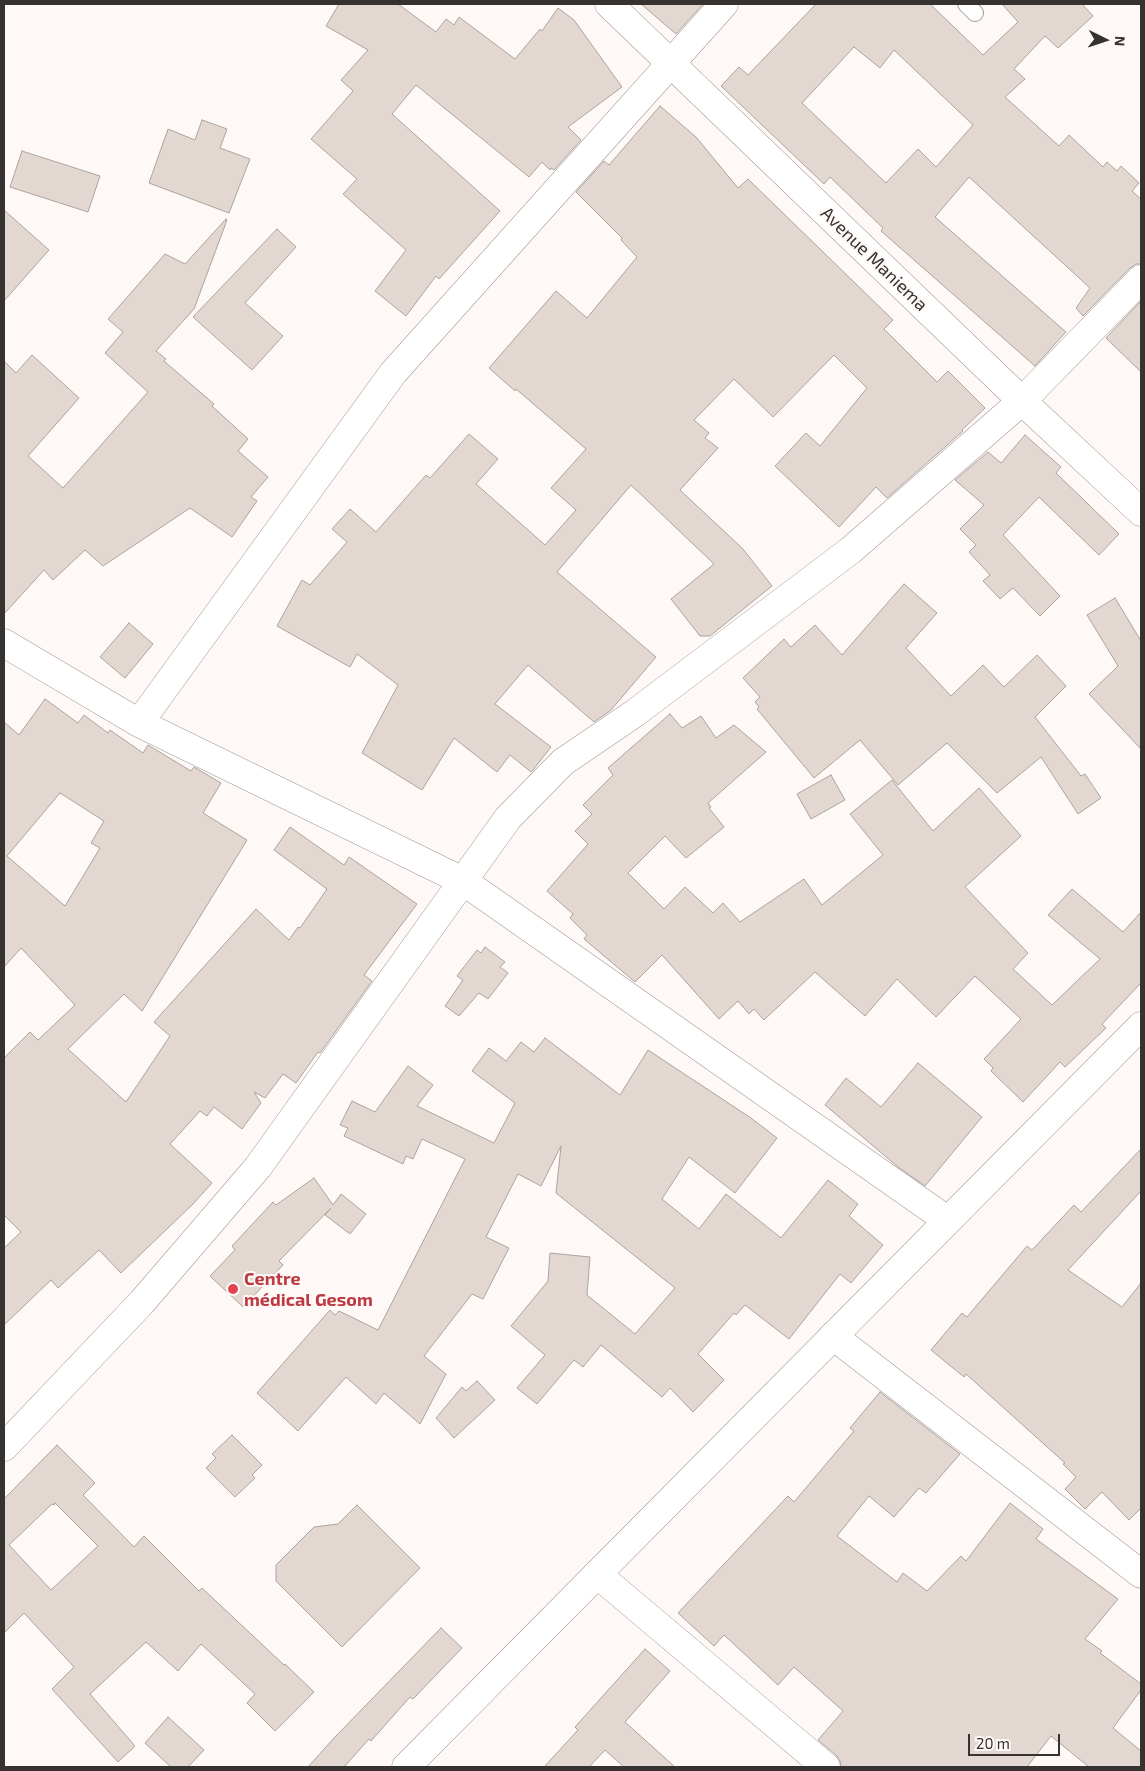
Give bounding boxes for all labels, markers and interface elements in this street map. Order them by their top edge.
north arrow [1080,15,1130,65]
text: N [1112,35,1129,47]
street label: Avenue Maniema [816,203,932,315]
place label: Centre médical Gesom [244,1268,373,1310]
marker: Centre médical Gesom [226,1282,240,1296]
scale bar [970,1724,1062,1756]
text: 20 m [976,1734,1010,1752]

